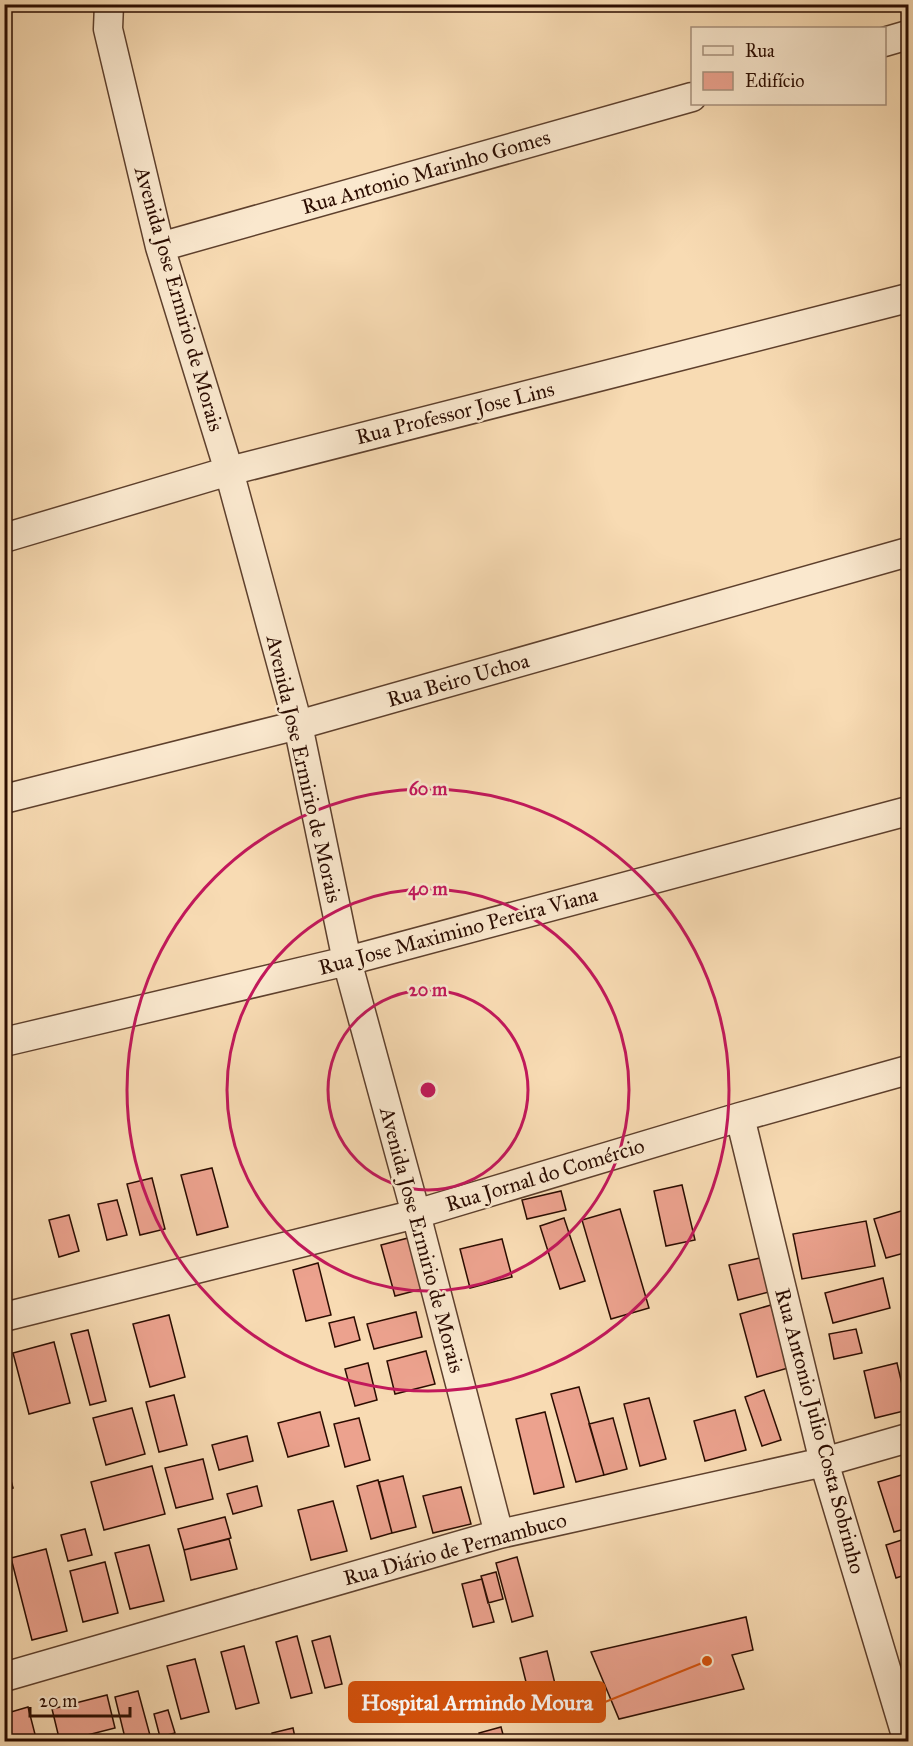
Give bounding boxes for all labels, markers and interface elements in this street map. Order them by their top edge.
legend [691,27,886,105]
text: Rua [745,40,775,62]
text: Edifício [745,70,804,92]
street label: Rua Antonio Marinho Gomes [299,124,553,220]
street label: Avenida Jose Ermirio de Morais [128,163,229,434]
street label: Rua Professor Jose Lins [353,376,557,450]
street label: Avenida Jose Ermirio de Morais [260,632,347,905]
street label: Rua Beiro Uchoa [384,647,532,713]
text: 60 m [409,778,448,800]
text: 40 m [408,878,449,901]
street label: Rua Jose Maximino Pereira Viana [316,881,600,981]
text: 20 m [409,979,448,1001]
centre of rings [418,1080,438,1100]
street label: Avenida Jose Ermirio de Morais [374,1103,470,1376]
street label: Rua Jornal do Comércio [443,1132,648,1218]
street label: Rua Antonio Julio Costa Sobrinho [769,1285,871,1577]
street label: Rua Diário de Pernambuco [341,1507,570,1591]
scale bar [30,1680,130,1718]
callout: Hospital Armindo Moura [349,1682,605,1722]
text: Hospital Armindo Moura [361,1689,594,1716]
text: 20 m [39,1690,77,1712]

